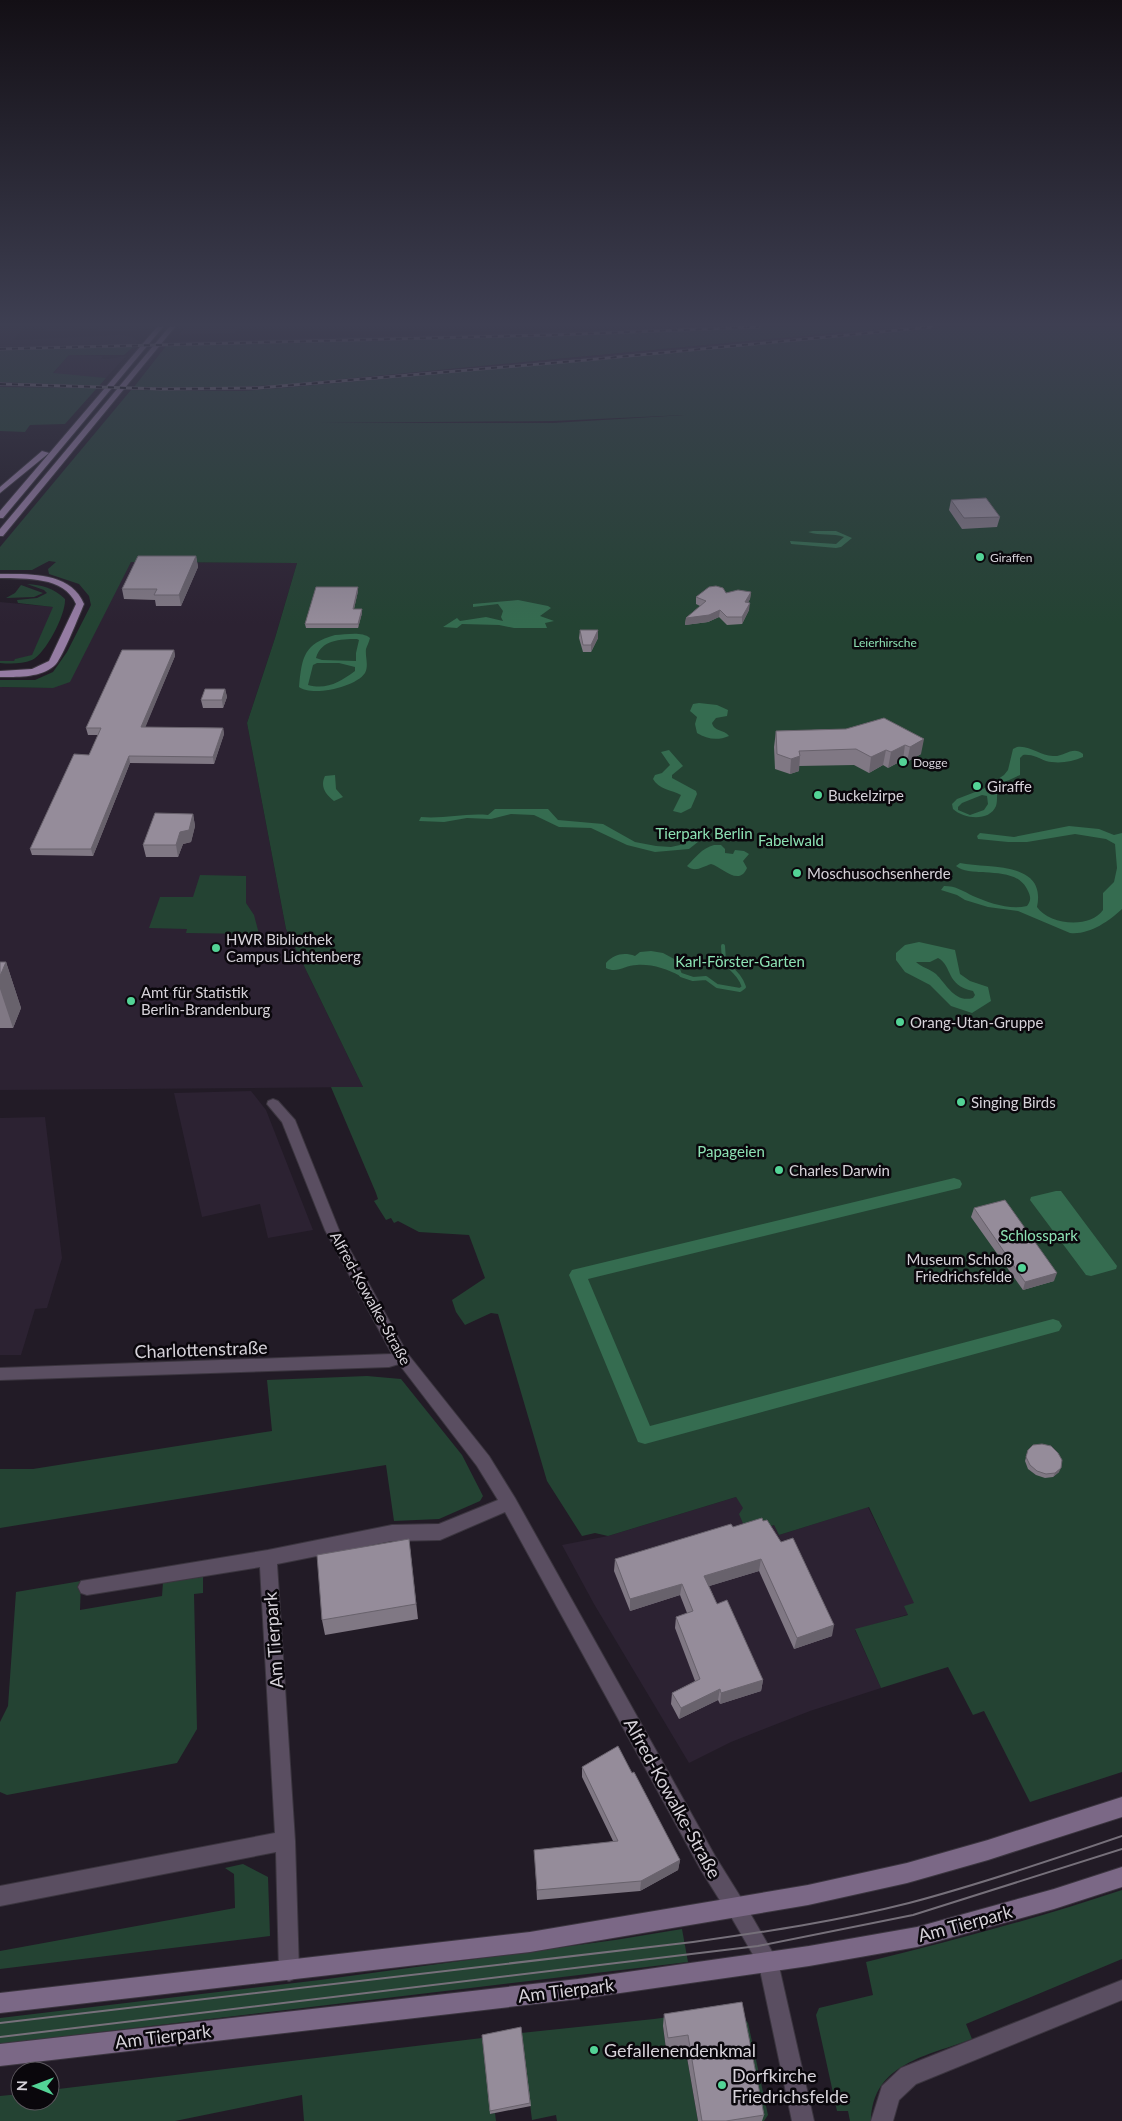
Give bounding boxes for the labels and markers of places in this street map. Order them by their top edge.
place label: Giraffen [990,550,1033,565]
marker: Giraffen [974,551,986,563]
place label: Dogge [913,755,948,770]
marker: Dogge [897,756,909,768]
place label: Giraffe [987,777,1032,795]
marker: Giraffe [971,780,983,792]
place label: Buckelzirpe [828,786,904,804]
marker: Buckelzirpe [812,789,824,801]
place label: Moschusochsenherde [807,864,951,882]
marker: Moschusochsenherde [791,867,803,879]
place label: HWR Bibliothek Campus Lichtenberg [226,930,361,965]
marker: HWR Bibliothek Campus Lichtenberg [210,942,222,954]
place label: Amt für Statistik Berlin-Brandenburg [141,983,270,1018]
marker: Amt für Statistik Berlin-Brandenburg [125,995,137,1007]
place label: Orang-Utan-Gruppe [910,1013,1044,1031]
marker: Orang-Utan-Gruppe [894,1016,906,1028]
place label: Singing Birds [971,1093,1056,1111]
marker: Singing Birds [955,1096,967,1108]
place label: Charles Darwin [789,1161,890,1179]
marker: Charles Darwin [773,1164,785,1176]
place label: Museum Schloß Friedrichsfelde [907,1250,1012,1285]
marker: Museum Schloß Friedrichsfelde [1016,1262,1028,1274]
place label: Gefallenendenkmal [604,2039,756,2061]
marker: Gefallenendenkmal [588,2044,600,2056]
place label: Dorfkirche Friedrichsfelde [732,2064,849,2107]
marker: Dorfkirche Friedrichsfelde [716,2079,728,2091]

